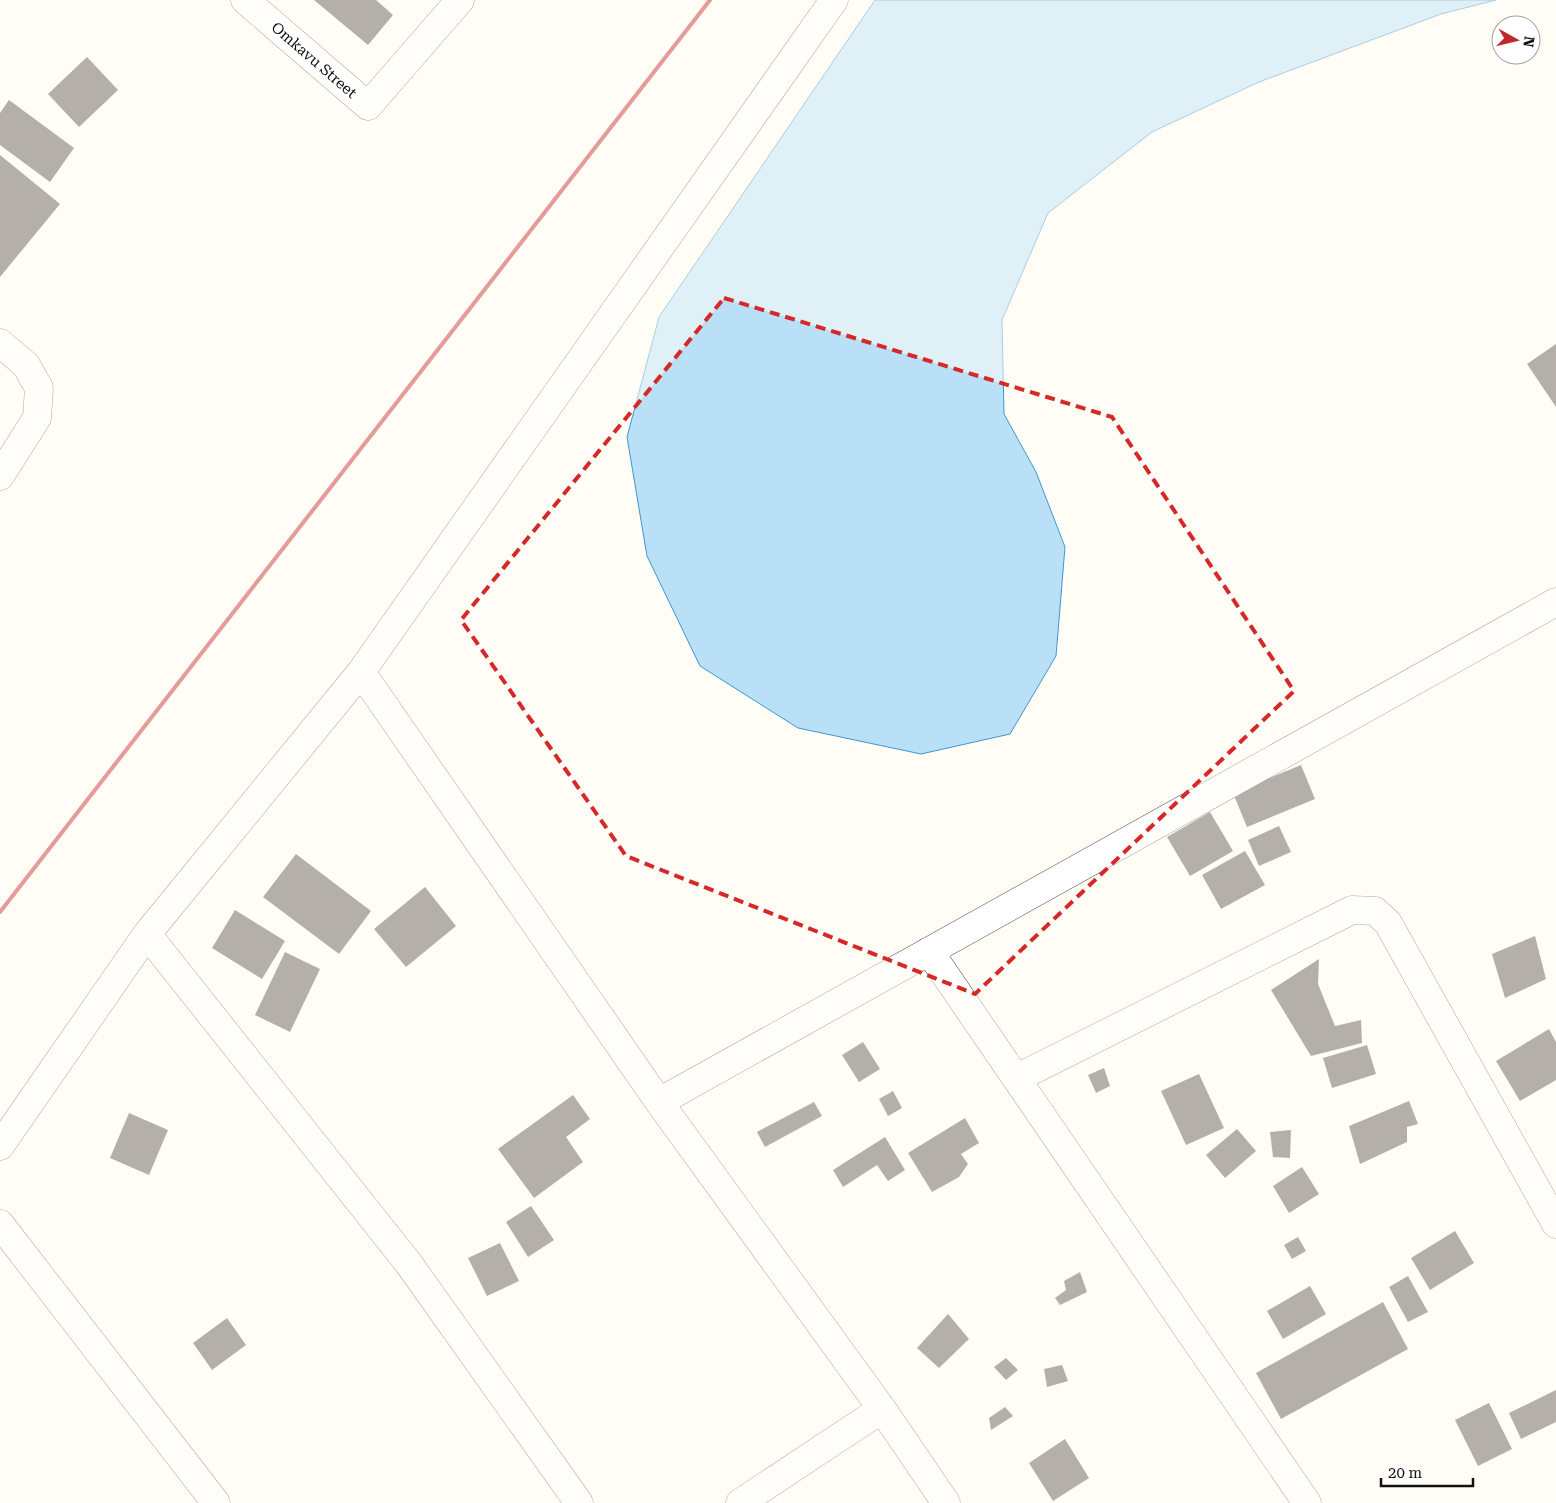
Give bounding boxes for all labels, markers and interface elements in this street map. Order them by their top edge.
north arrow [1491,15,1541,65]
street label: Omkavu Street [268,18,361,102]
text: N [1520,35,1538,48]
scale bar [1381,1456,1474,1488]
text: 20 m [1388,1464,1423,1482]

